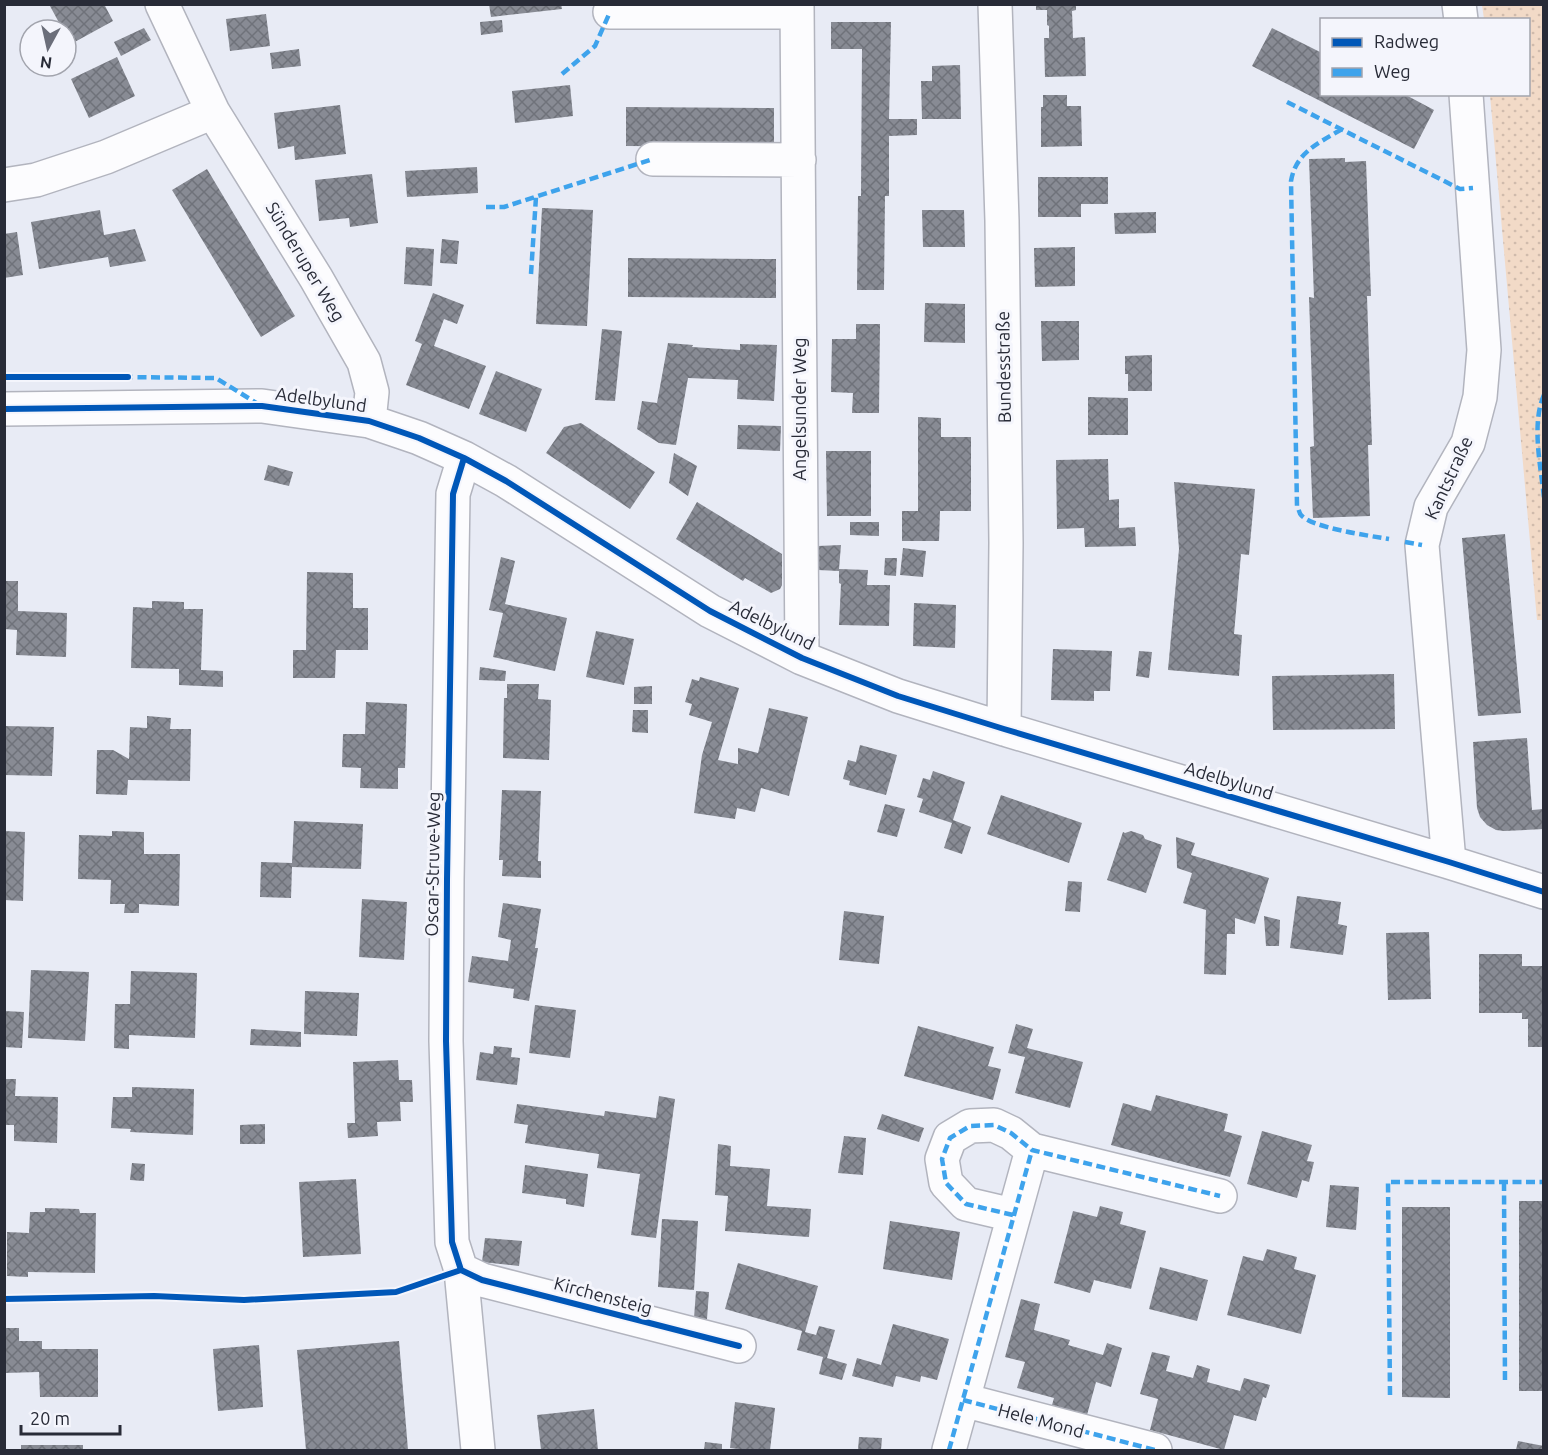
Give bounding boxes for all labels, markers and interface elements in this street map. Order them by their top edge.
north arrow [18,18,78,78]
legend [1320,18,1530,96]
text: Radweg [1374,31,1439,51]
text: N [39,53,53,73]
text: Weg [1374,61,1411,81]
street label: Sünderuper Weg [262,198,349,325]
street label: Bundesstraße [992,311,1014,423]
street label: Angelsunder Weg [789,337,809,481]
street label: Adelbylund [274,383,368,415]
street label: Kantstraße [1420,433,1476,522]
street label: Adelbylund [727,595,818,653]
street label: Adelbylund [1182,757,1276,803]
street label: Oscar-Struve-Weg [421,791,443,937]
street label: Kirchensteig [552,1272,655,1318]
scale bar [21,1398,120,1436]
street label: Hele Mond [996,1399,1086,1441]
text: 20 m [30,1408,70,1428]

